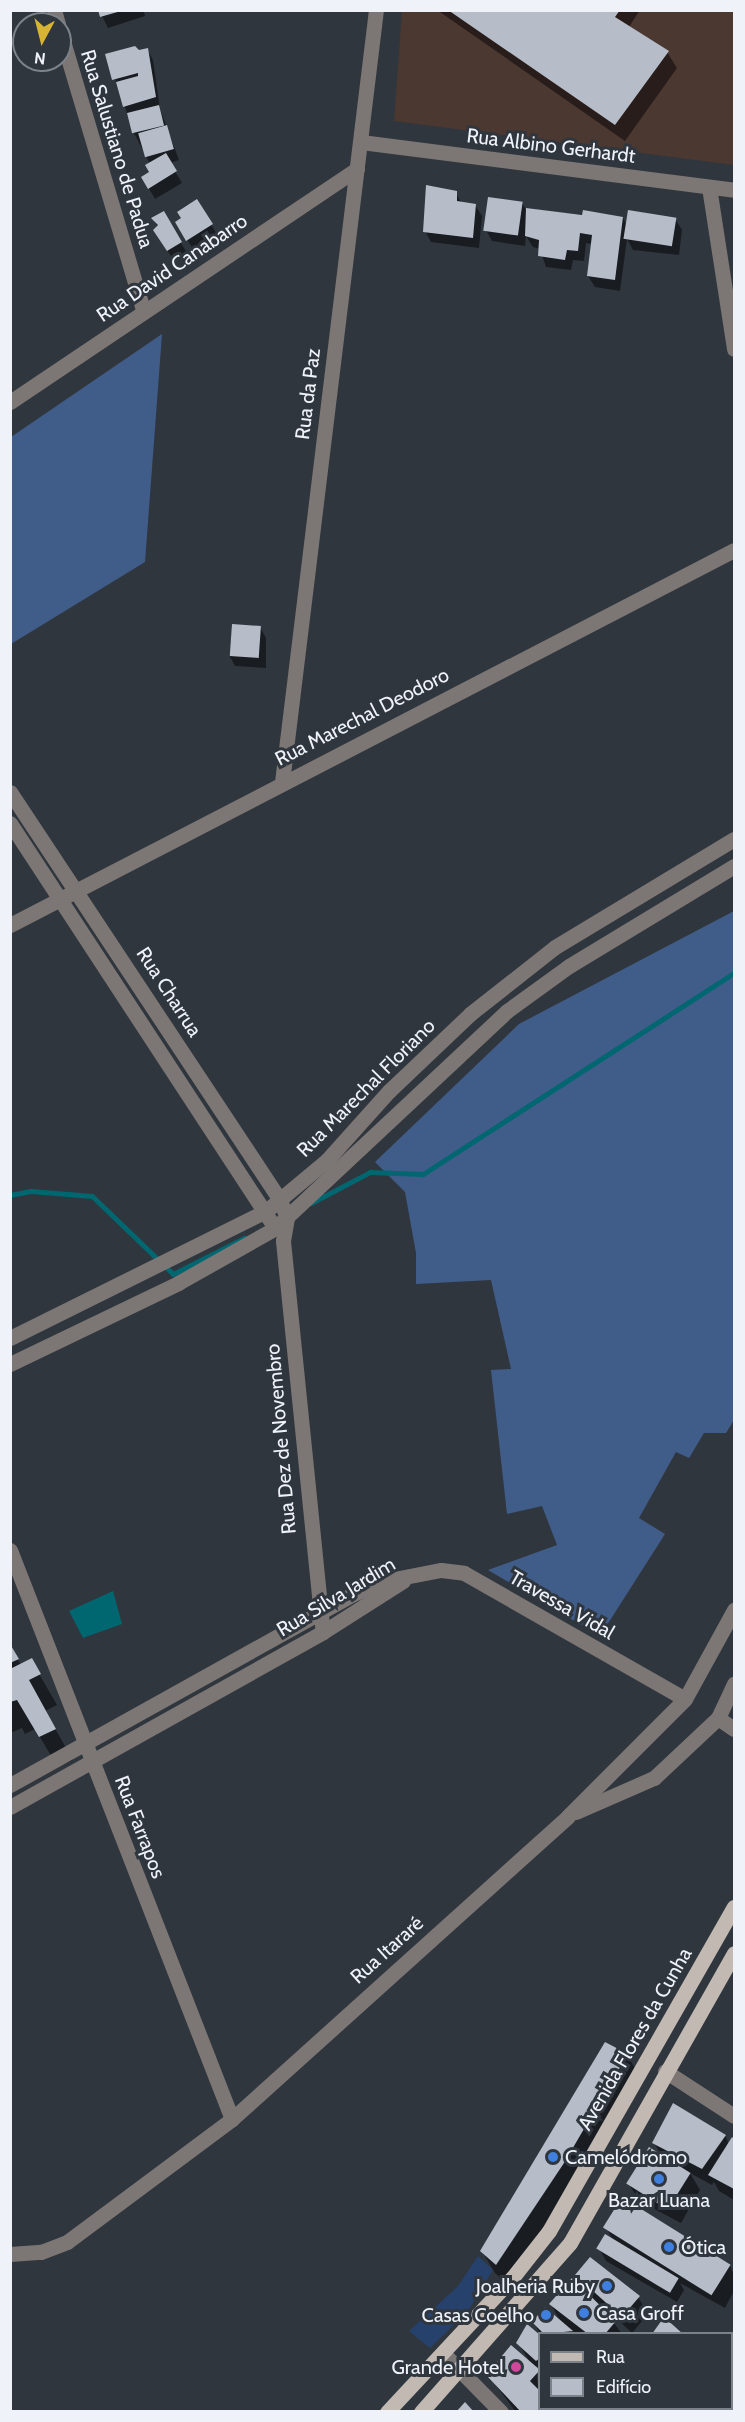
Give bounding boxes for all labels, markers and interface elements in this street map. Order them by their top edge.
north arrow [12,12,72,72]
street label: Rua Salustiano de Padua [75,47,159,251]
text: N [33,48,47,68]
street label: Rua Albino Gerhardt [465,124,637,168]
street label: Rua David Canabarro [92,209,252,327]
street label: Rua da Paz [290,347,326,441]
street label: Rua Marechal Deodoro [271,663,453,771]
street label: Rua Charrua [131,943,207,1041]
street label: Rua Marechal Floriano [292,1014,440,1162]
street label: Rua Dez de Novembro [261,1343,301,1535]
street label: Rua Silva Jardim [272,1552,400,1642]
street label: Travessa Vidal [505,1565,619,1645]
street label: Rua Farrapos [109,1772,171,1882]
street label: Rua Itararé [346,1911,428,1989]
street label: Avenida Flores da Cunha [573,1944,697,2134]
place label: Camelódromo [565,2145,687,2169]
marker: Camelódromo [546,2150,560,2164]
marker: Bazar Luana [652,2172,666,2186]
place label: Bazar Luana [608,2188,710,2212]
place label: Ótica [681,2235,726,2259]
marker: Ótica [662,2240,676,2254]
place label: Joalheria Ruby [476,2274,595,2298]
marker: Joalheria Ruby [600,2279,614,2293]
place label: Casa Groff [596,2301,684,2325]
place label: Casas Coelho [422,2303,534,2327]
marker: Casa Groff [577,2306,591,2320]
marker: Casas Coelho [539,2308,553,2322]
legend [538,2332,733,2410]
text: Rua [596,2346,625,2368]
place label: Grande Hotel [392,2355,504,2379]
marker: Grande Hotel [509,2360,523,2374]
text: Edifício [596,2376,651,2398]

